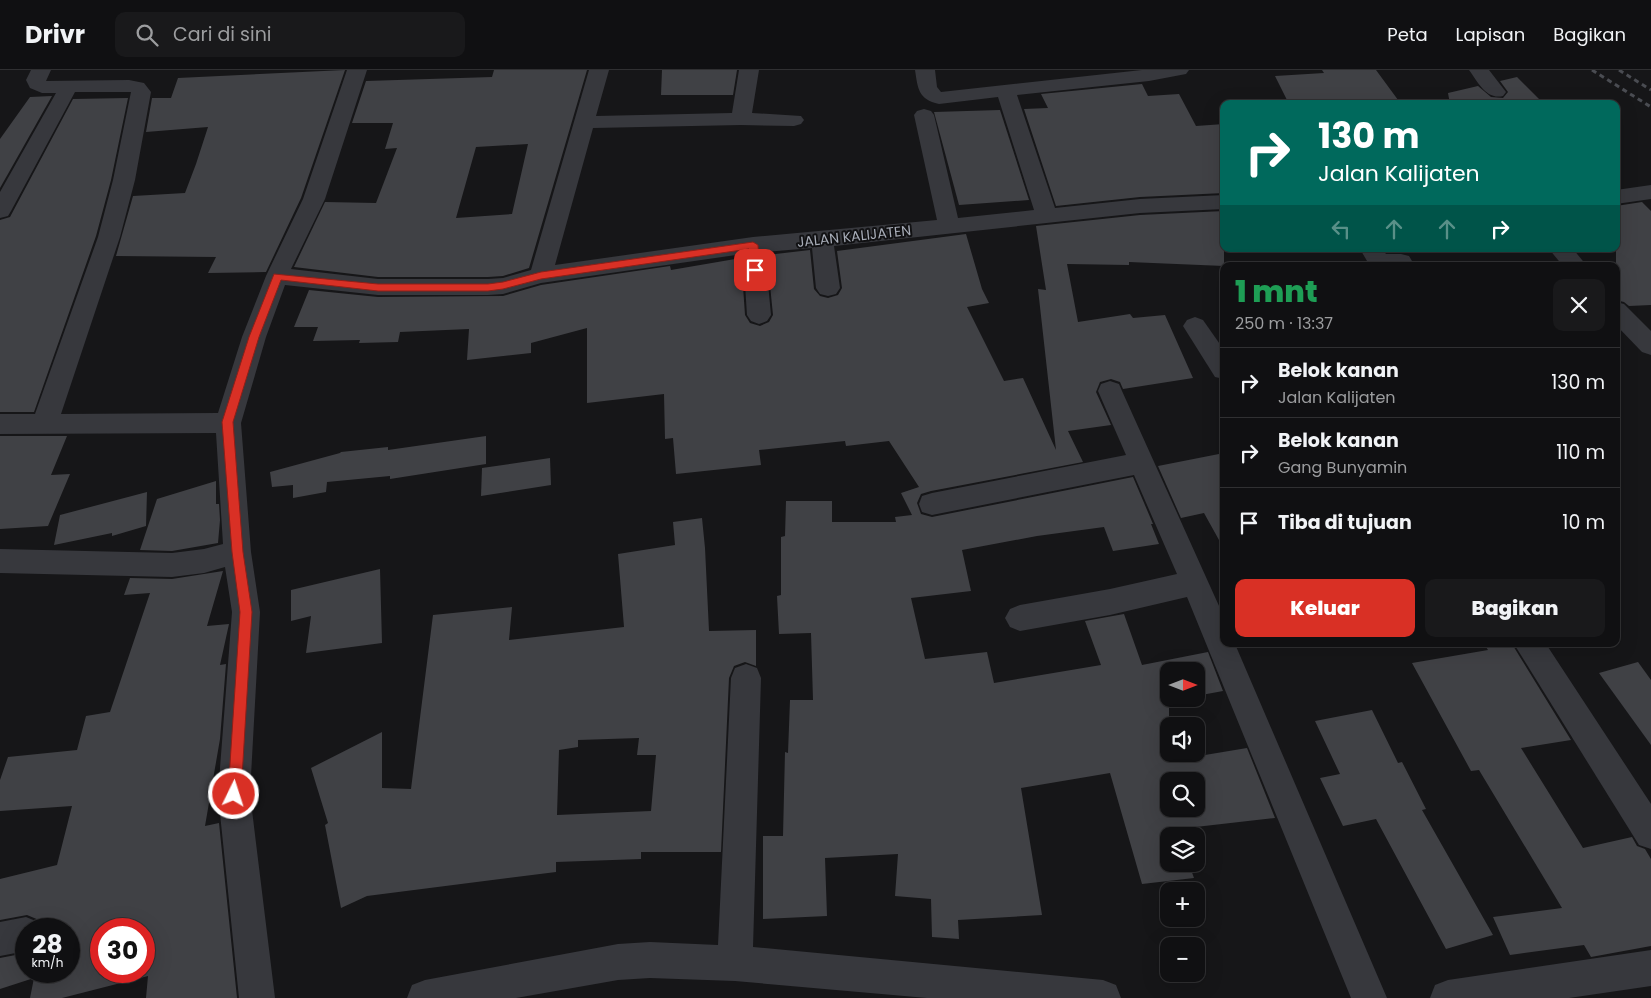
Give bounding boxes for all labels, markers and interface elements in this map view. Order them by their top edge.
search box [115,12,465,57]
text: Drivr [25,18,85,51]
icon: search [133,21,161,49]
text: Cari di sini [173,21,271,48]
text: Peta [1387,22,1428,47]
text: Lapisan [1456,22,1525,47]
text: Bagikan [1553,22,1626,47]
text: 130 m [1318,111,1420,160]
icon: right [1235,120,1300,185]
text: Jalan Kalijaten [1318,158,1480,189]
icon: left [1327,215,1355,243]
icon: ahead [1380,215,1408,243]
icon: ahead [1433,215,1461,243]
icon: right [1486,215,1514,243]
street label: JALAN KALIJATEN [796,220,912,252]
pin [734,249,776,291]
icon: arrive [741,256,769,284]
text: 1 mnt [1235,270,1318,313]
button: close [1553,279,1605,331]
text: 250 m · 13:37 [1235,312,1333,335]
text: Belok kanan [1278,357,1399,384]
icon: right [1235,369,1263,397]
text: 130 m [1551,369,1605,396]
text: Jalan Kalijaten [1278,386,1396,409]
text: Belok kanan [1278,427,1399,454]
icon: right [1235,439,1263,467]
text: 110 m [1556,439,1605,466]
text: Gang Bunyamin [1278,456,1407,479]
icon: arrive [1235,509,1263,537]
text: Tiba di tujuan [1278,509,1412,536]
text: 10 m [1562,509,1605,536]
button: Keluar [1235,579,1415,637]
button: Bagikan [1425,579,1605,637]
north arrow [1160,662,1205,708]
map controls [1160,662,1205,982]
button: sound [1160,717,1205,762]
position arrow [207,767,259,819]
button: search [1160,772,1205,817]
button: layers [1160,827,1205,872]
button: + [1160,882,1205,927]
speed limit sign: 30 [90,918,155,983]
text: 28 [32,927,63,962]
button: − [1160,937,1205,982]
text: km/h [32,954,63,971]

